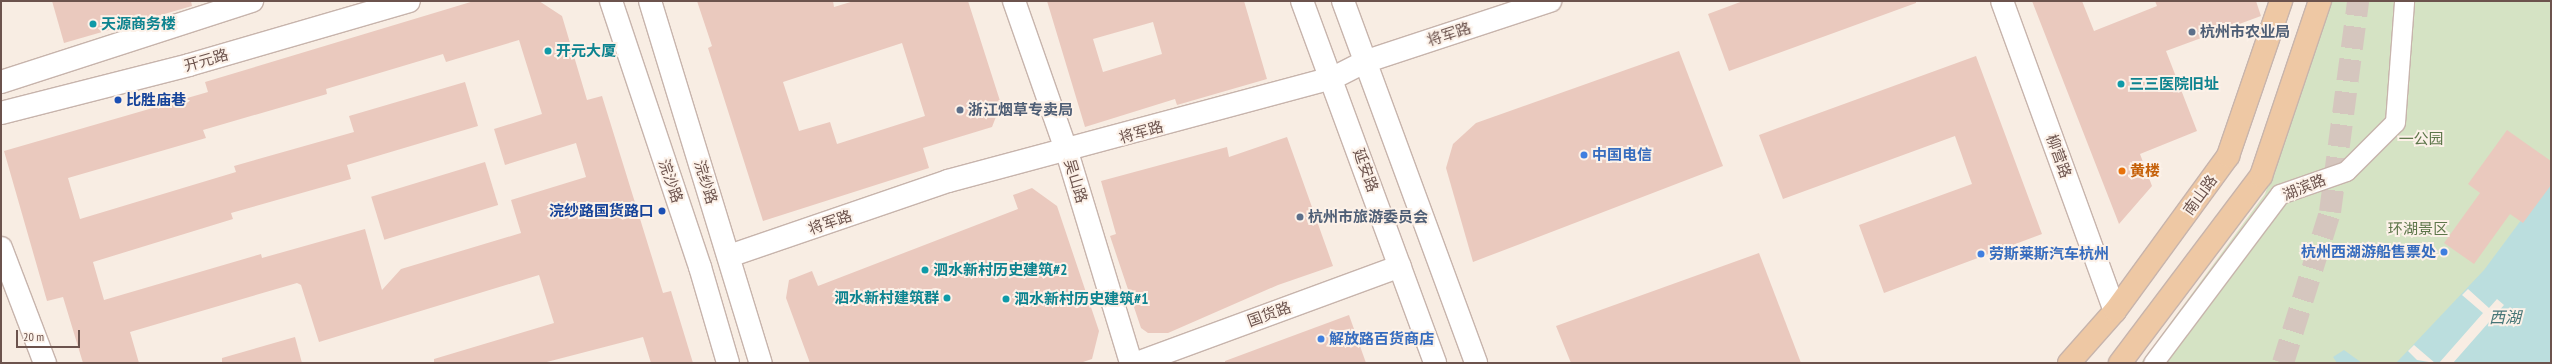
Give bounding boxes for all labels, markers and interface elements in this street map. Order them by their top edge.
place label: 天源商务楼 [101,15,176,33]
street label: 将军路 [1425,18,1473,50]
marker: 天源商务楼 [88,19,98,29]
place label: 杭州市农业局 [2200,23,2290,41]
marker: 杭州市农业局 [2187,27,2197,37]
place label: 开元大厦 [556,42,616,60]
street label: 开元路 [182,45,230,75]
marker: 开元大厦 [543,46,553,56]
place label: 三三医院旧址 [2129,75,2219,93]
marker: 三三医院旧址 [2116,79,2126,89]
place label: 比胜庙巷 [126,91,186,109]
marker: 比胜庙巷 [113,95,123,105]
place label: 浙江烟草专卖局 [968,101,1073,119]
marker: 浙江烟草专卖局 [955,105,965,115]
street label: 将军路 [1117,117,1165,147]
park label: 一公园 [2399,130,2443,148]
street label: 柳营路 [2043,132,2075,180]
street label: 延安路 [1350,146,1382,194]
place label: 中国电信 [1592,146,1652,164]
marker: 中国电信 [1579,150,1589,160]
street label: 浣沙路 [655,157,687,205]
street label: 吴山路 [1061,157,1091,205]
street label: 浣纱路 [691,158,721,206]
place label: 黄楼 [2130,162,2160,180]
marker: 黄楼 [2117,166,2127,176]
street label: 湖滨路 [2280,170,2328,204]
street label: 南山路 [2179,172,2221,218]
place label: 浣纱路国货路口 [549,202,654,220]
marker: 浣纱路国货路口 [657,206,667,216]
street label: 将军路 [806,206,854,238]
place label: 杭州市旅游委员会 [1308,208,1428,226]
marker: 杭州市旅游委员会 [1295,212,1305,222]
park label: 环湖景区 [2388,220,2448,238]
place label: 杭州西湖游船售票处 [2301,243,2436,261]
place label: 劳斯莱斯汽车杭州 [1989,245,2109,263]
marker: 杭州西湖游船售票处 [2439,247,2449,257]
marker: 劳斯莱斯汽车杭州 [1976,249,1986,259]
place label: 泗水新村历史建筑#2 [933,261,1067,279]
marker: 泗水新村历史建筑#2 [920,265,930,275]
place label: 泗水新村建筑群 [834,289,939,307]
place label: 泗水新村历史建筑#1 [1014,290,1148,308]
marker: 泗水新村建筑群 [942,293,952,303]
marker: 泗水新村历史建筑#1 [1001,294,1011,304]
street label: 国货路 [1245,298,1293,330]
water label: 西湖 [2489,307,2521,327]
scale bar [18,322,82,348]
text: 20 m [23,329,44,344]
place label: 解放路百货商店 [1329,330,1434,348]
marker: 解放路百货商店 [1316,334,1326,344]

